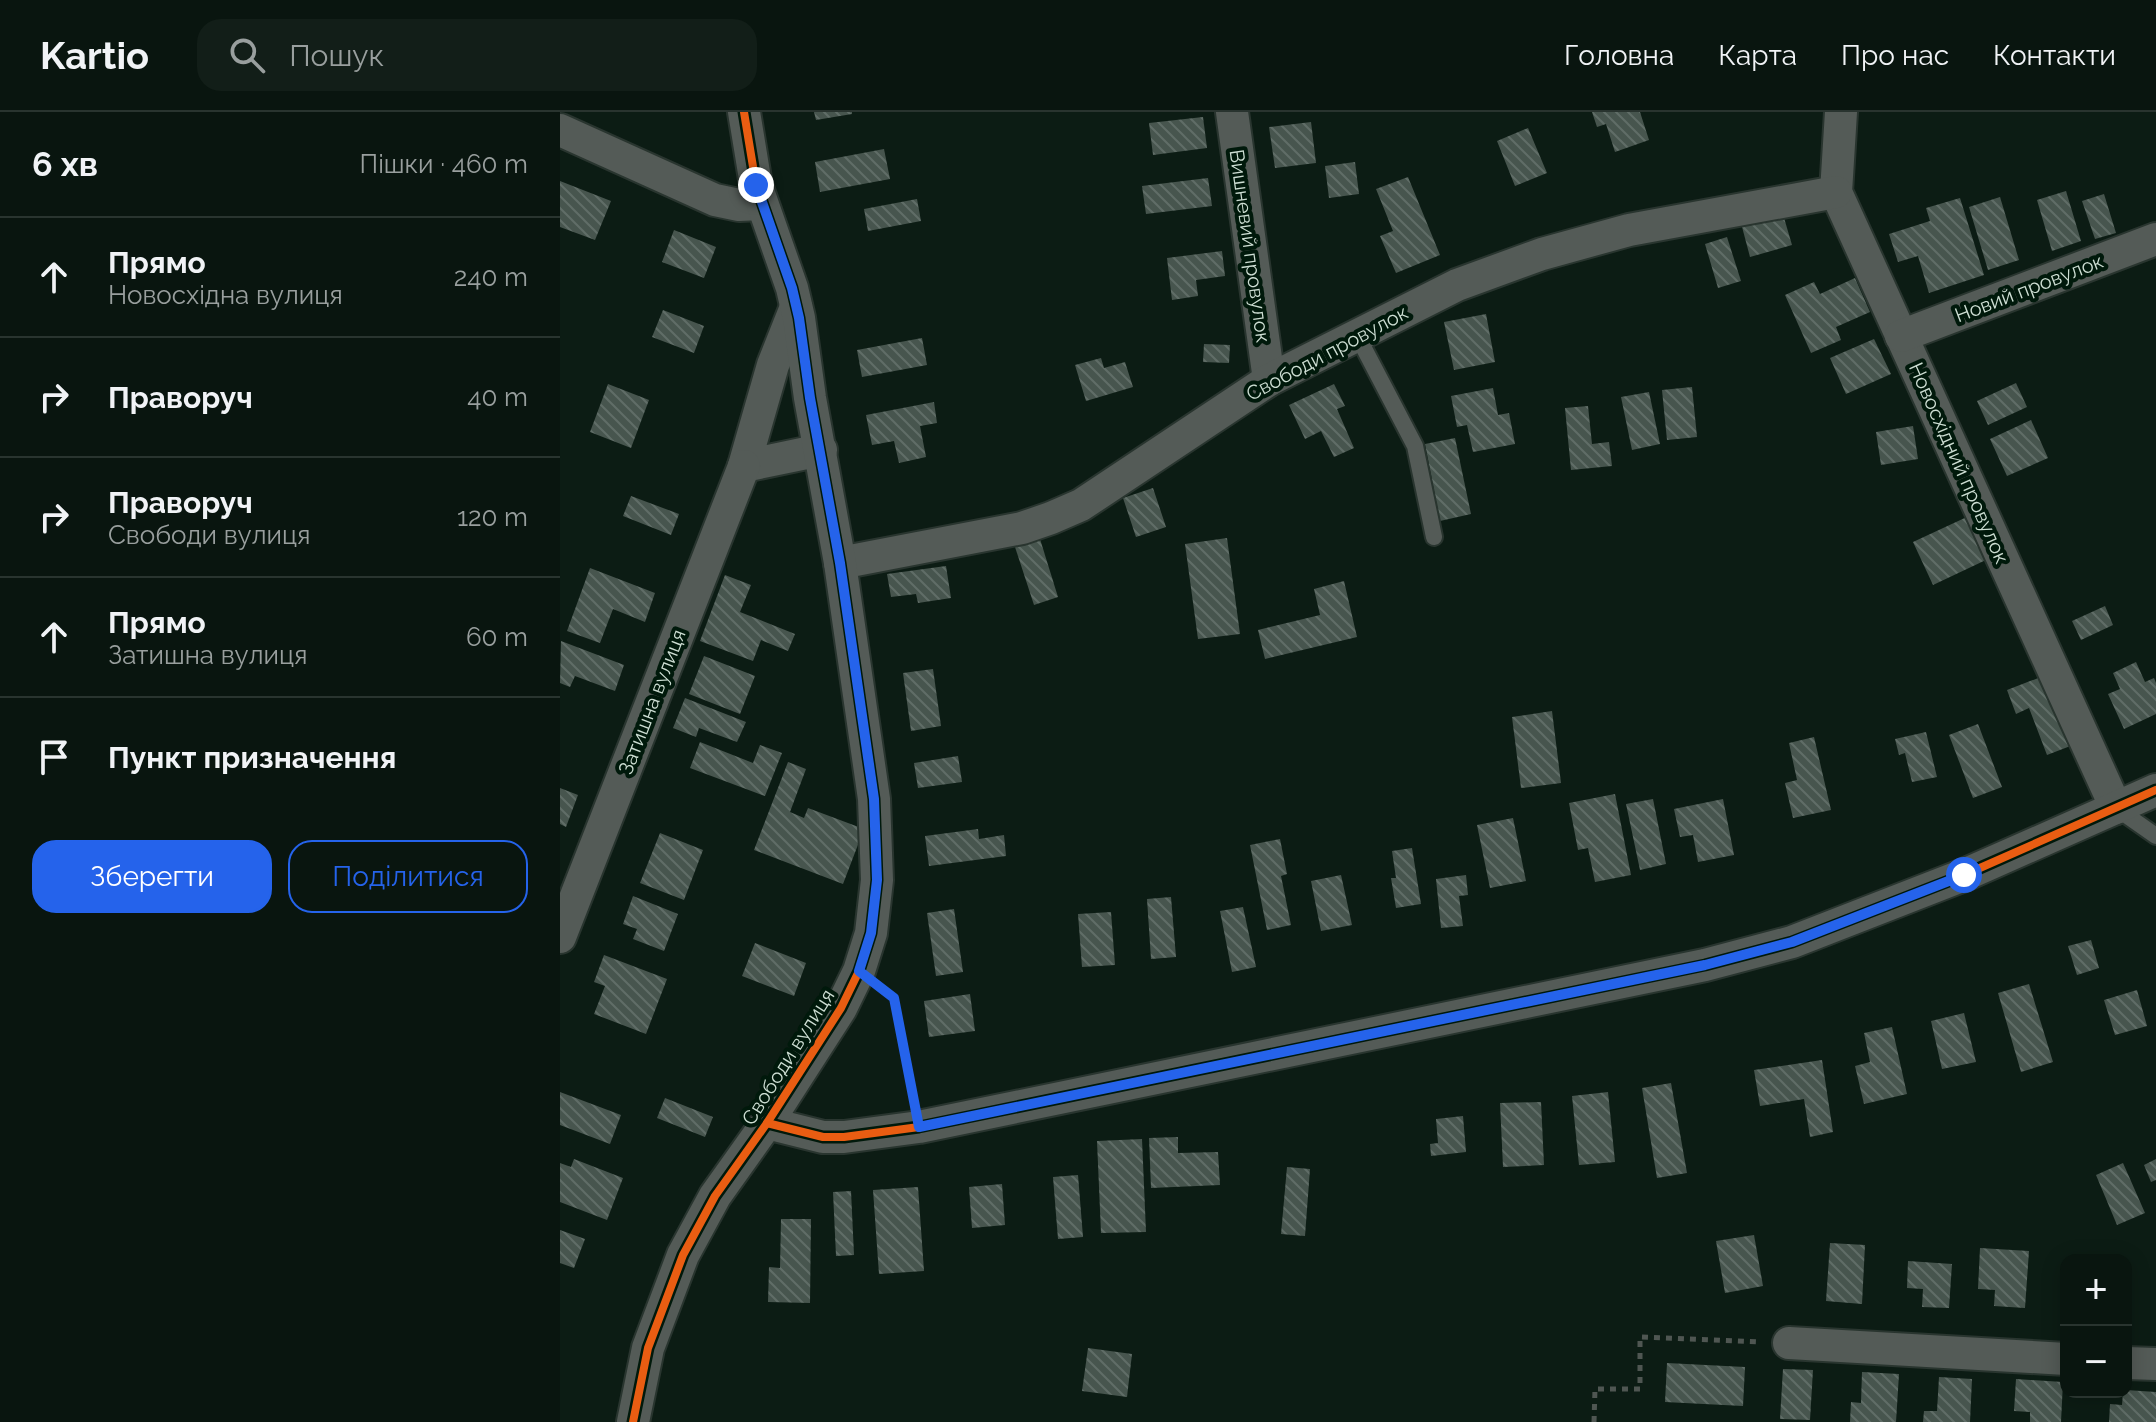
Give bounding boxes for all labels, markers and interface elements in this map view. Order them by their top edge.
search box [197,19,757,91]
text: Kartio [40,33,149,78]
icon: search [225,33,269,77]
text: Пошук [289,38,384,73]
text: Головна [1564,39,1674,72]
text: Карта [1718,39,1797,72]
text: Про нас [1841,39,1949,72]
text: Контакти [1993,39,2116,72]
text: 6 хв [32,144,98,184]
street label: Вишневий провулок [1225,148,1275,344]
text: Пішки · 460 m [360,149,528,179]
route end [738,167,774,203]
text: Прямо [108,245,206,280]
street label: Новий провулок [1951,249,2107,327]
icon: ahead [32,255,76,299]
text: 240 m [454,262,528,292]
text: Новосхідна вулиця [108,280,343,310]
street label: Свободи провулок [1242,300,1412,406]
street label: Новосхідний провулок [1904,359,2014,567]
icon: right [32,375,76,419]
text: Праворуч [108,380,253,415]
text: 40 m [467,382,528,412]
text: Праворуч [108,485,253,520]
icon: right [32,495,76,539]
text: 120 m [457,502,528,532]
text: Свободи вулиця [108,520,310,550]
text: Прямо [108,605,206,640]
icon: ahead [32,615,76,659]
text: 60 m [466,622,528,652]
street label: Затишна вулиця [613,626,691,778]
text: Затишна вулиця [108,640,307,670]
icon: arrive [32,735,76,779]
text: Пункт призначення [108,740,396,775]
button: Зберегти [32,840,272,913]
button: Поділитися [288,840,528,913]
route start [1946,857,1982,893]
street label: Свободи вулиця [737,985,839,1129]
map controls [2060,1254,2132,1398]
button: + [2060,1254,2132,1326]
button: − [2060,1326,2132,1398]

